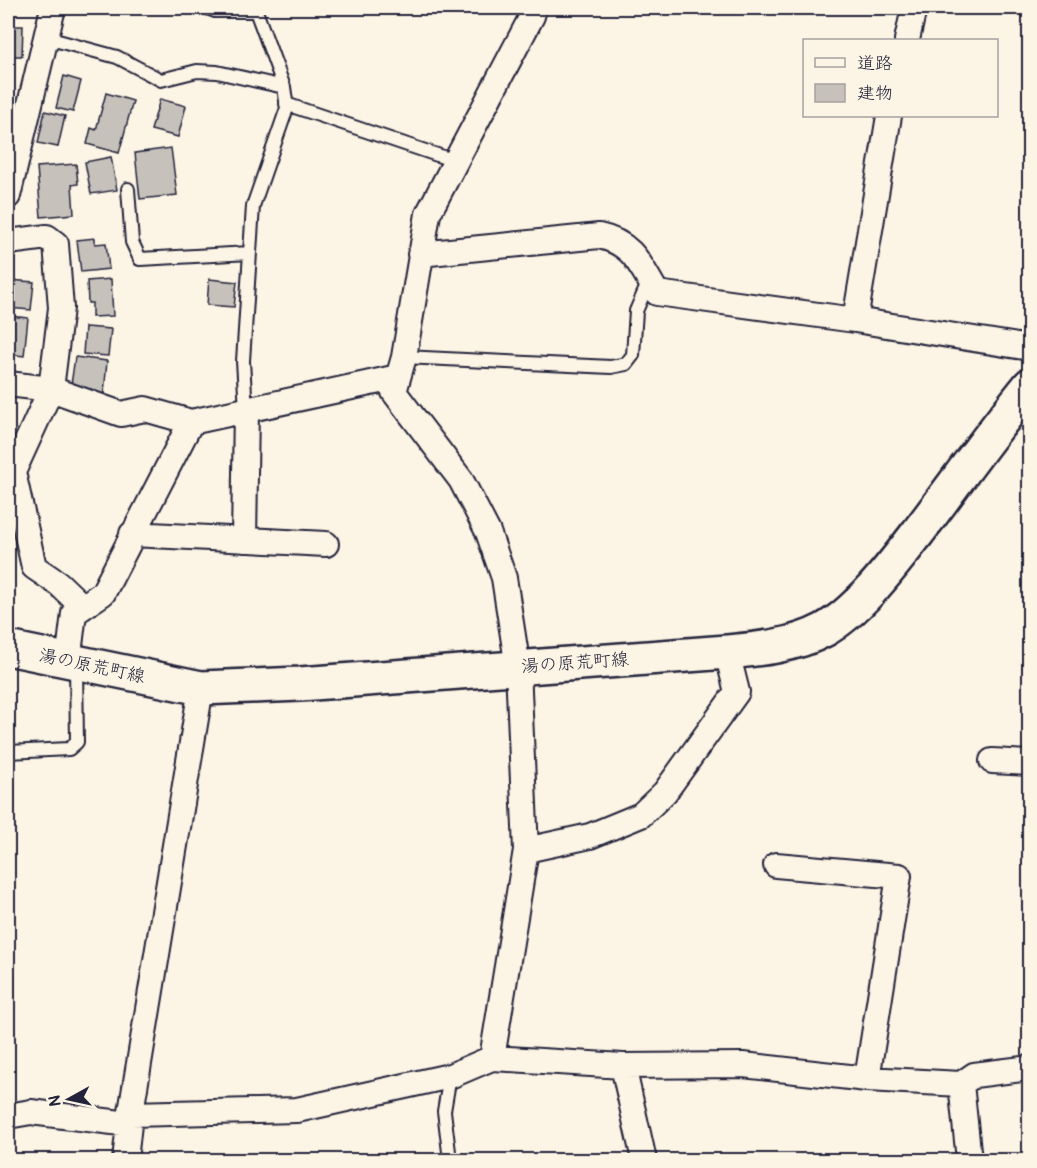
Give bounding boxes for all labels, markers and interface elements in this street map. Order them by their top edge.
legend [803,39,998,117]
text: 道路 [857,52,893,75]
text: 建物 [857,82,893,105]
street label: 湯の原荒町線 [37,644,147,688]
street label: 湯の原荒町線 [520,648,630,678]
north arrow [39,1069,99,1129]
text: N [44,1094,66,1108]

